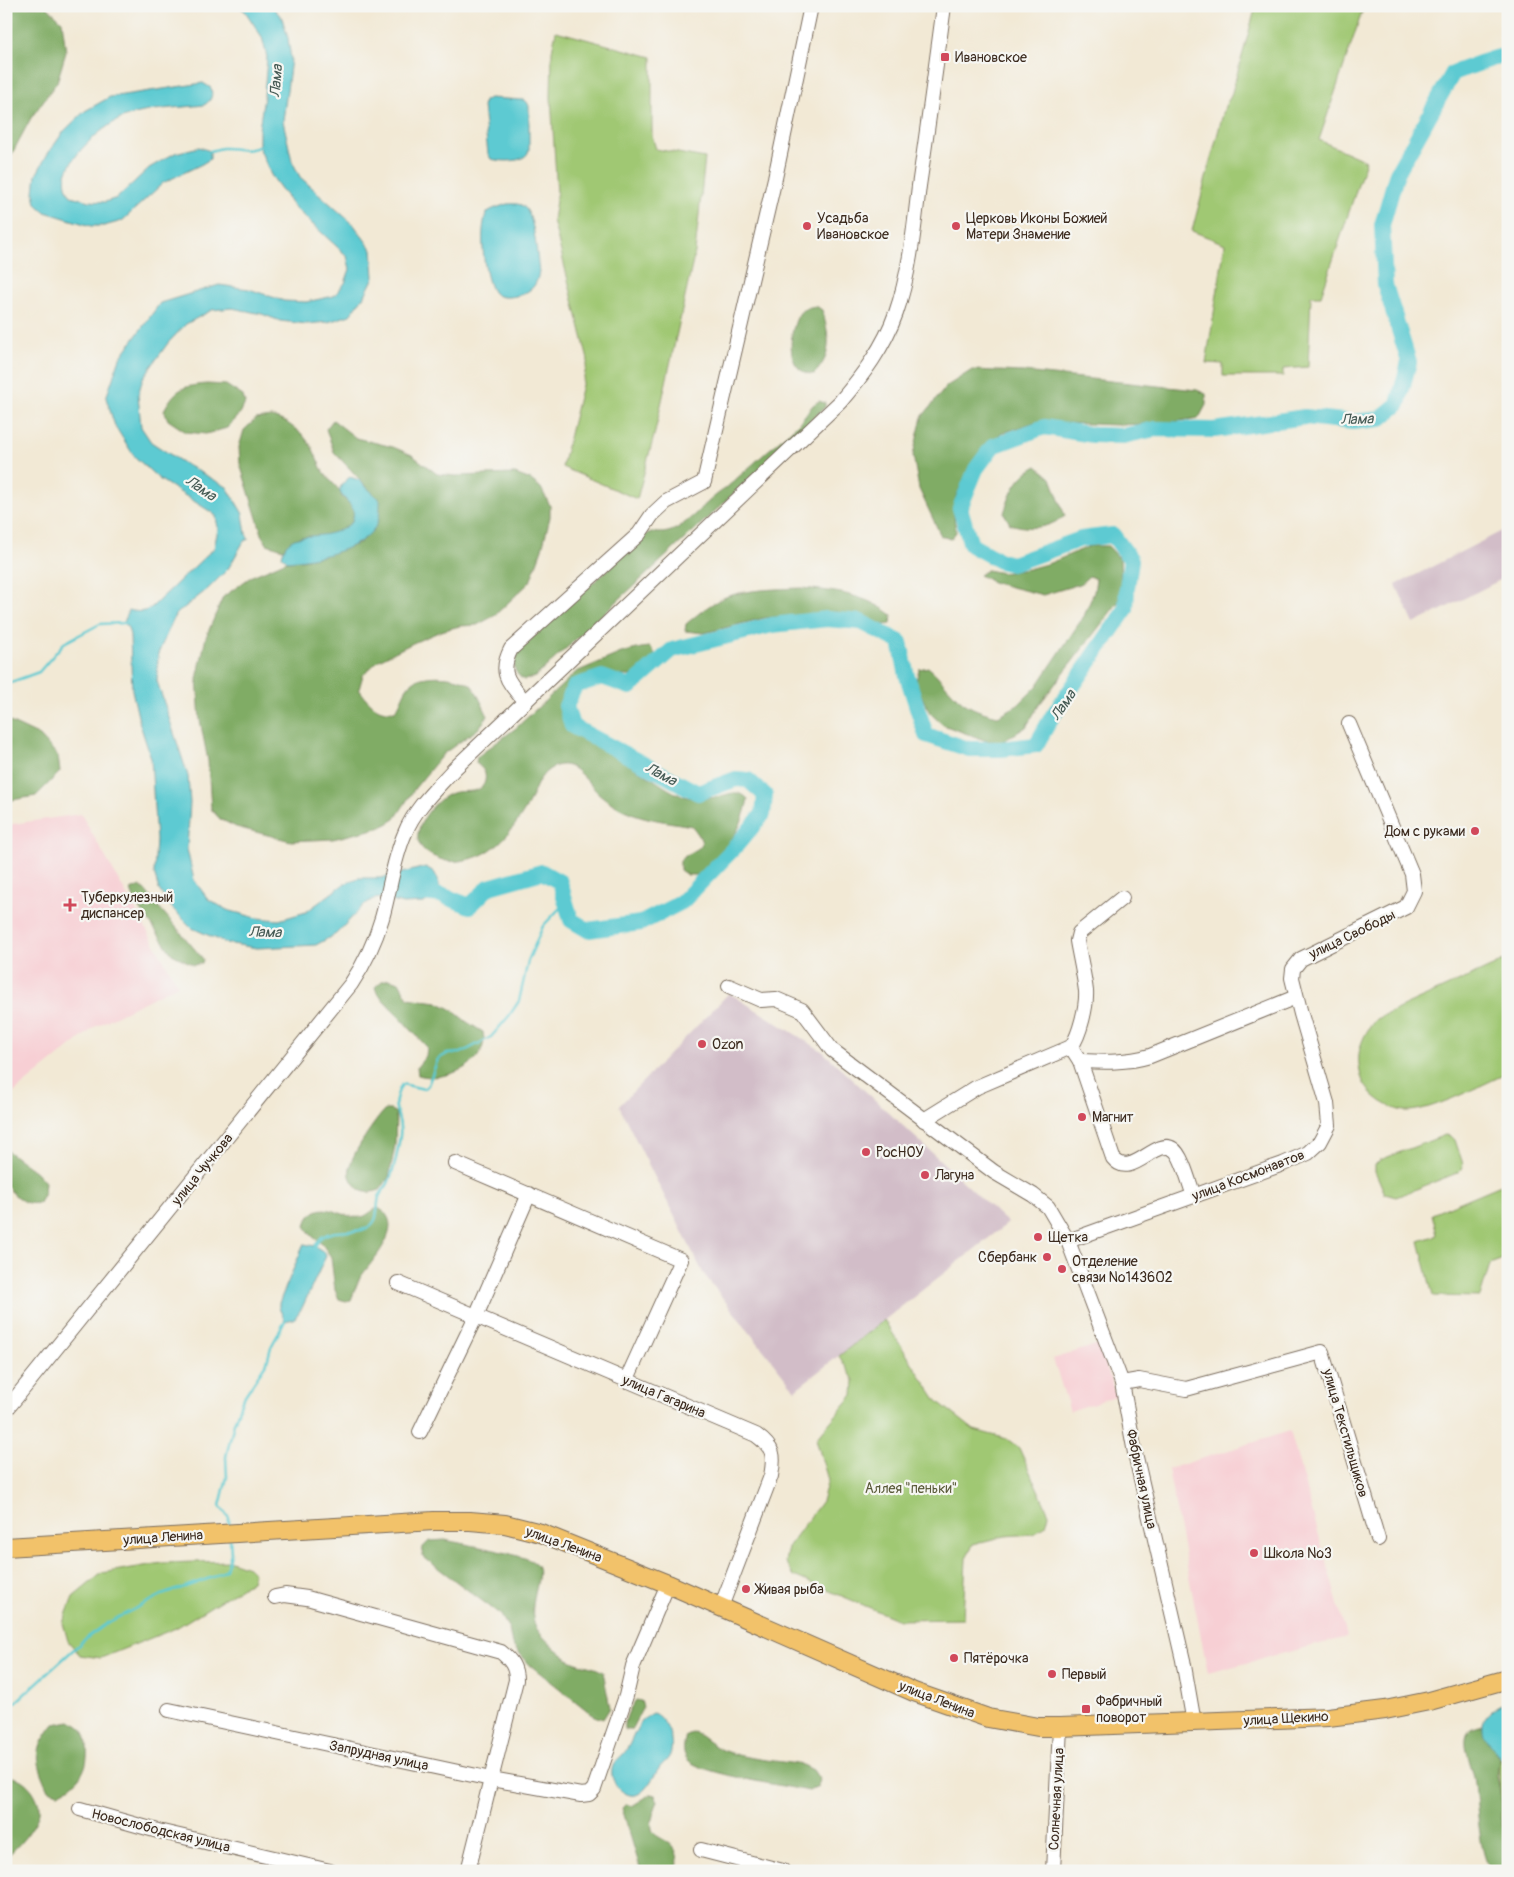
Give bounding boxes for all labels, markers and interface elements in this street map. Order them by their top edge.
place label: Ивановское [955,49,1027,66]
marker: Ивановское [939,51,951,63]
water label: Лама [266,63,287,98]
place label: Усадьба Ивановское [817,210,889,243]
place label: Церковь Иконы Божией Матери Знамение [966,210,1107,243]
marker: Усадьба Ивановское [801,220,813,232]
marker: Церковь Иконы Божией Матери Знамение [950,220,962,232]
water label: Лама [1340,409,1375,430]
water label: Лама [182,471,220,506]
water label: Лама [1046,686,1081,724]
water label: Лама [642,758,681,791]
place label: Дом с руками [1384,823,1465,840]
marker: Дом с руками [1469,825,1481,837]
place label: Туберкулезный диспансер [81,889,173,922]
marker: Туберкулезный диспансер [63,898,77,912]
street label: улица Свободы [1305,906,1398,963]
water label: Лама [248,923,283,942]
place label: Ozon [712,1036,744,1053]
marker: Ozon [696,1038,708,1050]
place label: Магнит [1092,1109,1134,1126]
marker: Магнит [1076,1111,1088,1123]
street label: улица Чучкова [168,1130,237,1209]
place label: РосНОУ [876,1144,924,1161]
marker: РосНОУ [860,1146,872,1158]
street label: улица Космонавтов [1189,1146,1307,1205]
place label: Лагуна [934,1167,974,1184]
marker: Лагуна [919,1169,931,1181]
place label: Щетка [1048,1229,1088,1246]
marker: Щетка [1032,1231,1044,1243]
place label: Сбербанк [978,1249,1037,1266]
marker: Сбербанк [1041,1251,1053,1263]
place label: Отделение связи №143602 [1072,1253,1173,1286]
marker: Отделение связи №143602 [1056,1263,1068,1275]
street label: улица Текстильщиков [1319,1366,1372,1499]
street label: улица Гагарина [619,1371,708,1422]
street label: Фабричная улица [1123,1428,1160,1530]
park label: Аллея "пеньки" [865,1480,957,1497]
street label: улица Ленина [522,1522,604,1566]
street label: улица Ленина [122,1526,203,1549]
place label: Школа №3 [1264,1545,1332,1562]
marker: Школа №3 [1248,1547,1260,1559]
place label: Живая рыба [754,1581,824,1598]
marker: Живая рыба [740,1583,752,1595]
place label: Пятёрочка [964,1650,1028,1667]
marker: Пятёрочка [948,1652,960,1664]
place label: Первый [1062,1666,1107,1683]
marker: Первый [1046,1668,1058,1680]
street label: улица Ленина [896,1677,977,1722]
place label: Фабричный поворот [1096,1693,1162,1726]
marker: Фабричный поворот [1080,1703,1092,1715]
street label: улица Щекино [1242,1708,1330,1729]
street label: Запрудная улица [328,1737,430,1774]
street label: Солнечная улица [1045,1747,1068,1851]
street label: Новослободская улица [90,1805,232,1856]

